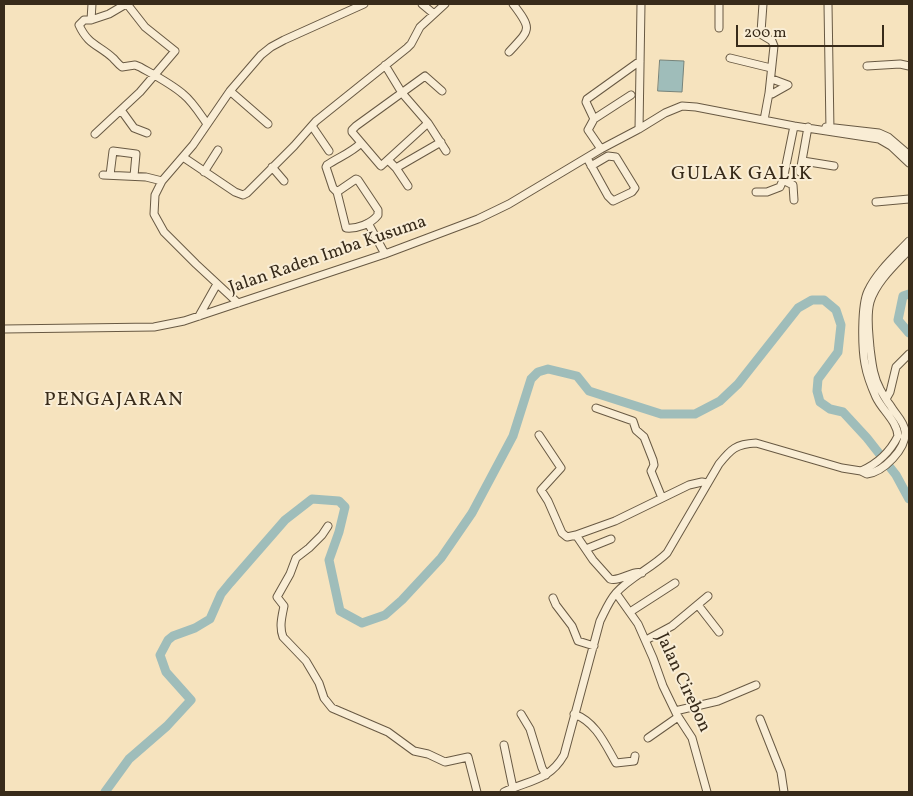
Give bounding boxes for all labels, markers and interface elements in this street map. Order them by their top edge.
scale bar [738,15,886,47]
text: 200 m [744,23,787,44]
district label: GULAK GALIK [670,163,814,187]
street label: Jalan Raden Imba Kusuma [226,212,430,300]
district label: PENGAJARAN [43,389,185,413]
street label: Jalan Cirebon [650,630,714,736]

